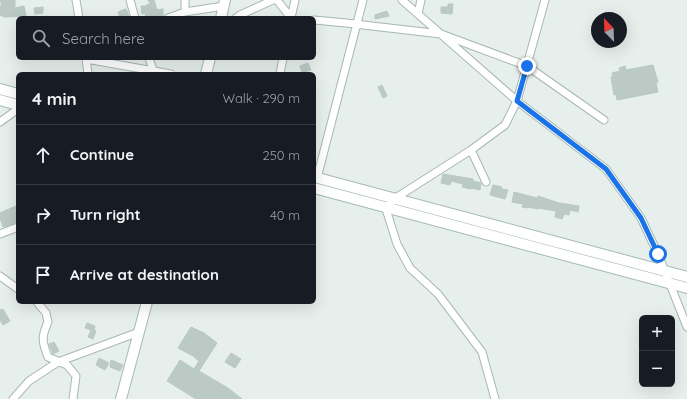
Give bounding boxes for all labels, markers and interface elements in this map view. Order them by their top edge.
north arrow [591,12,627,48]
search box [16,16,316,60]
icon: search [30,27,52,49]
text: Search here [62,29,145,48]
route end [518,57,536,75]
text: 4 min [32,88,77,109]
text: Walk · 290 m [223,90,300,106]
icon: ahead [32,144,54,166]
text: Continue [70,145,134,164]
text: 250 m [263,147,300,163]
icon: right [32,204,54,226]
text: Turn right [70,205,141,224]
text: 40 m [270,207,300,223]
route start [649,245,667,263]
icon: arrive [32,264,54,286]
text: Arrive at destination [70,265,219,284]
map controls [639,315,675,387]
button: + [639,315,675,351]
button: − [639,351,675,387]

